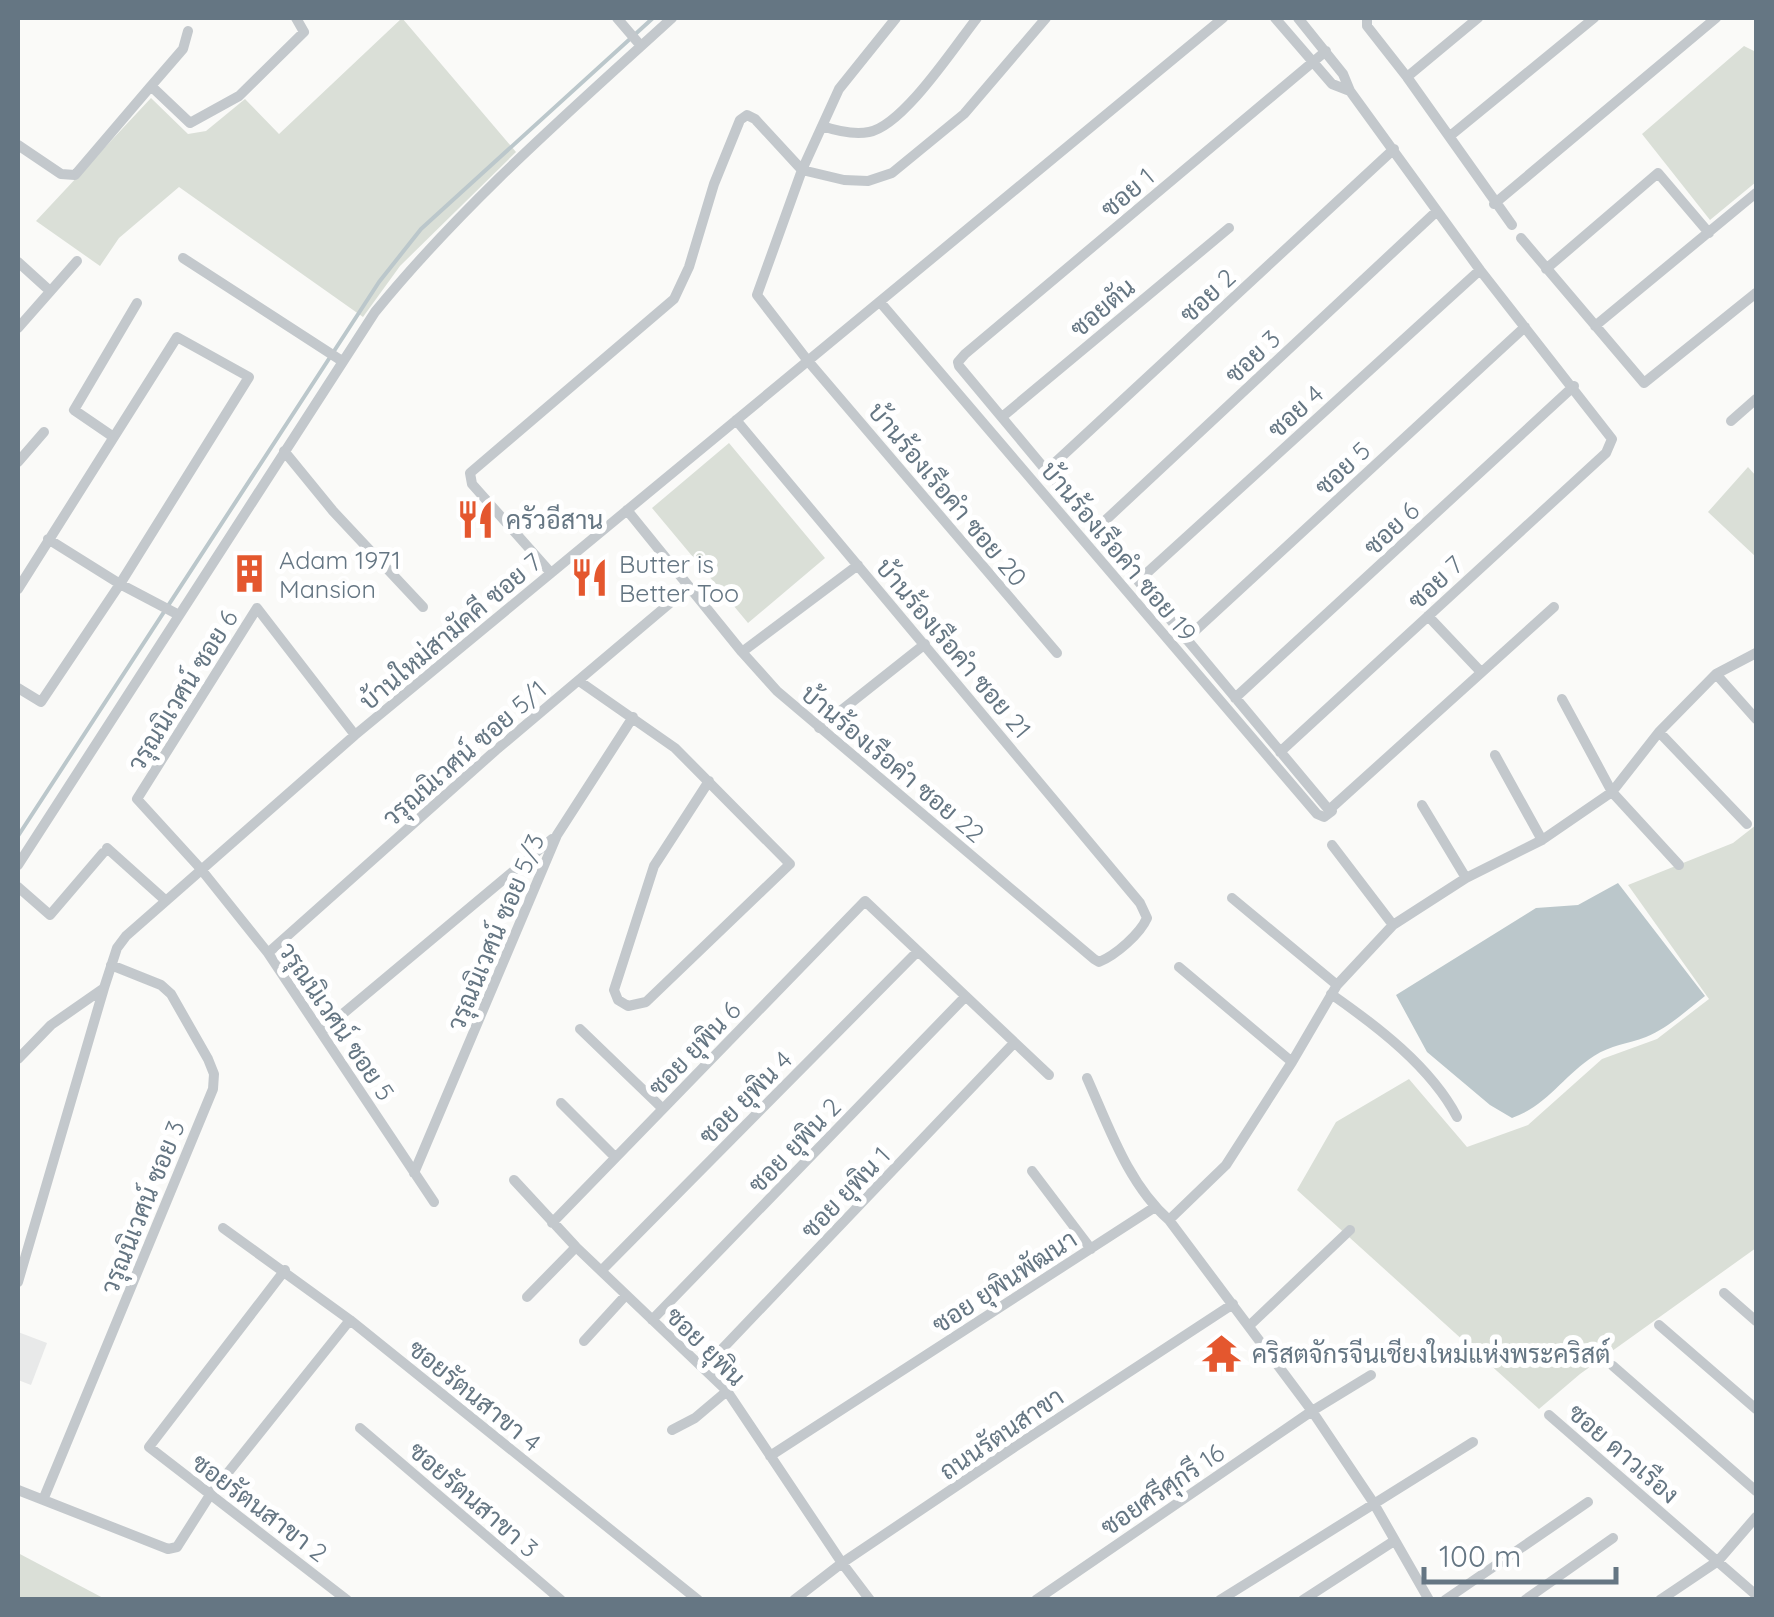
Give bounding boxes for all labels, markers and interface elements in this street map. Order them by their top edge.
street label: ซอย 1 [1094,161,1160,223]
street label: ซอย 2 [1173,261,1241,329]
street label: ซอยตัน [1063,271,1141,343]
street label: ซอย 3 [1218,323,1286,389]
street label: ซอย 4 [1261,378,1329,444]
street label: บ้านร้องเรือคำ ซอย 20 [862,396,1034,592]
street label: ซอย 5 [1308,435,1376,501]
street label: บ้านร้องเรือคำ ซอย 19 [1035,455,1203,647]
street label: ซอย 6 [1357,495,1425,561]
restaurant icon: ครัวอีสาน [455,498,497,540]
place label: ครัวอีสาน [506,504,603,535]
place label: Adam 1971 Mansion [279,544,401,604]
street label: บ้านใหม่สามัคคี ซอย 7 [353,546,547,716]
place label: Butter is Better Too [619,548,739,608]
street label: ซอย 7 [1401,549,1469,615]
building icon: Adam 1971 Mansion [228,552,270,594]
street label: บ้านร้องเรือคำ ซอย 21 [870,552,1038,744]
restaurant icon: Butter is Better Too [568,556,610,598]
street label: วรุณนิเวศน์ ซอย 6 [119,603,247,778]
street label: วรุณนิเวศน์ ซอย 5/1 [375,673,554,835]
street label: บ้านร้องเรือคำ ซอย 22 [795,677,991,849]
street label: วรุณนิเวศน์ ซอย 5/3 [439,828,553,1036]
street label: วรุณนิเวศน์ ซอย 5 [270,935,402,1108]
street label: ซอย ยุพิน 6 [641,994,749,1104]
street label: ซอย ยุพิน 4 [692,1044,800,1152]
street label: ซอย ยุพิน 2 [741,1091,849,1201]
street label: วรุณนิเวศน์ ซอย 3 [92,1115,194,1299]
street label: ซอย ยุพิน 1 [794,1140,898,1246]
street label: ซอย ยุพินพัฒนา [926,1223,1084,1342]
street label: ซอย ยุพิน [658,1300,752,1394]
street label: ซอยรัตนสาขา 4 [403,1332,547,1458]
temple icon: คริสตจักรจีนเชียงใหม่แห่งพระคริสต์ [1201,1332,1243,1374]
place label: คริสตจักรจีนเชียงใหม่แห่งพระคริสต์ [1252,1337,1610,1369]
street label: ถนนรัตนสาขา [933,1380,1069,1486]
street label: ซอย ดาวเรือง [1562,1396,1686,1510]
street label: ซอยรัตนสาขา 3 [403,1434,545,1564]
street label: ซอยศรีศุกรี 16 [1094,1436,1231,1544]
street label: ซอยรัตนสาขา 2 [186,1446,334,1568]
scale bar [1424,1522,1616,1584]
text: 100 m [1439,1537,1521,1575]

